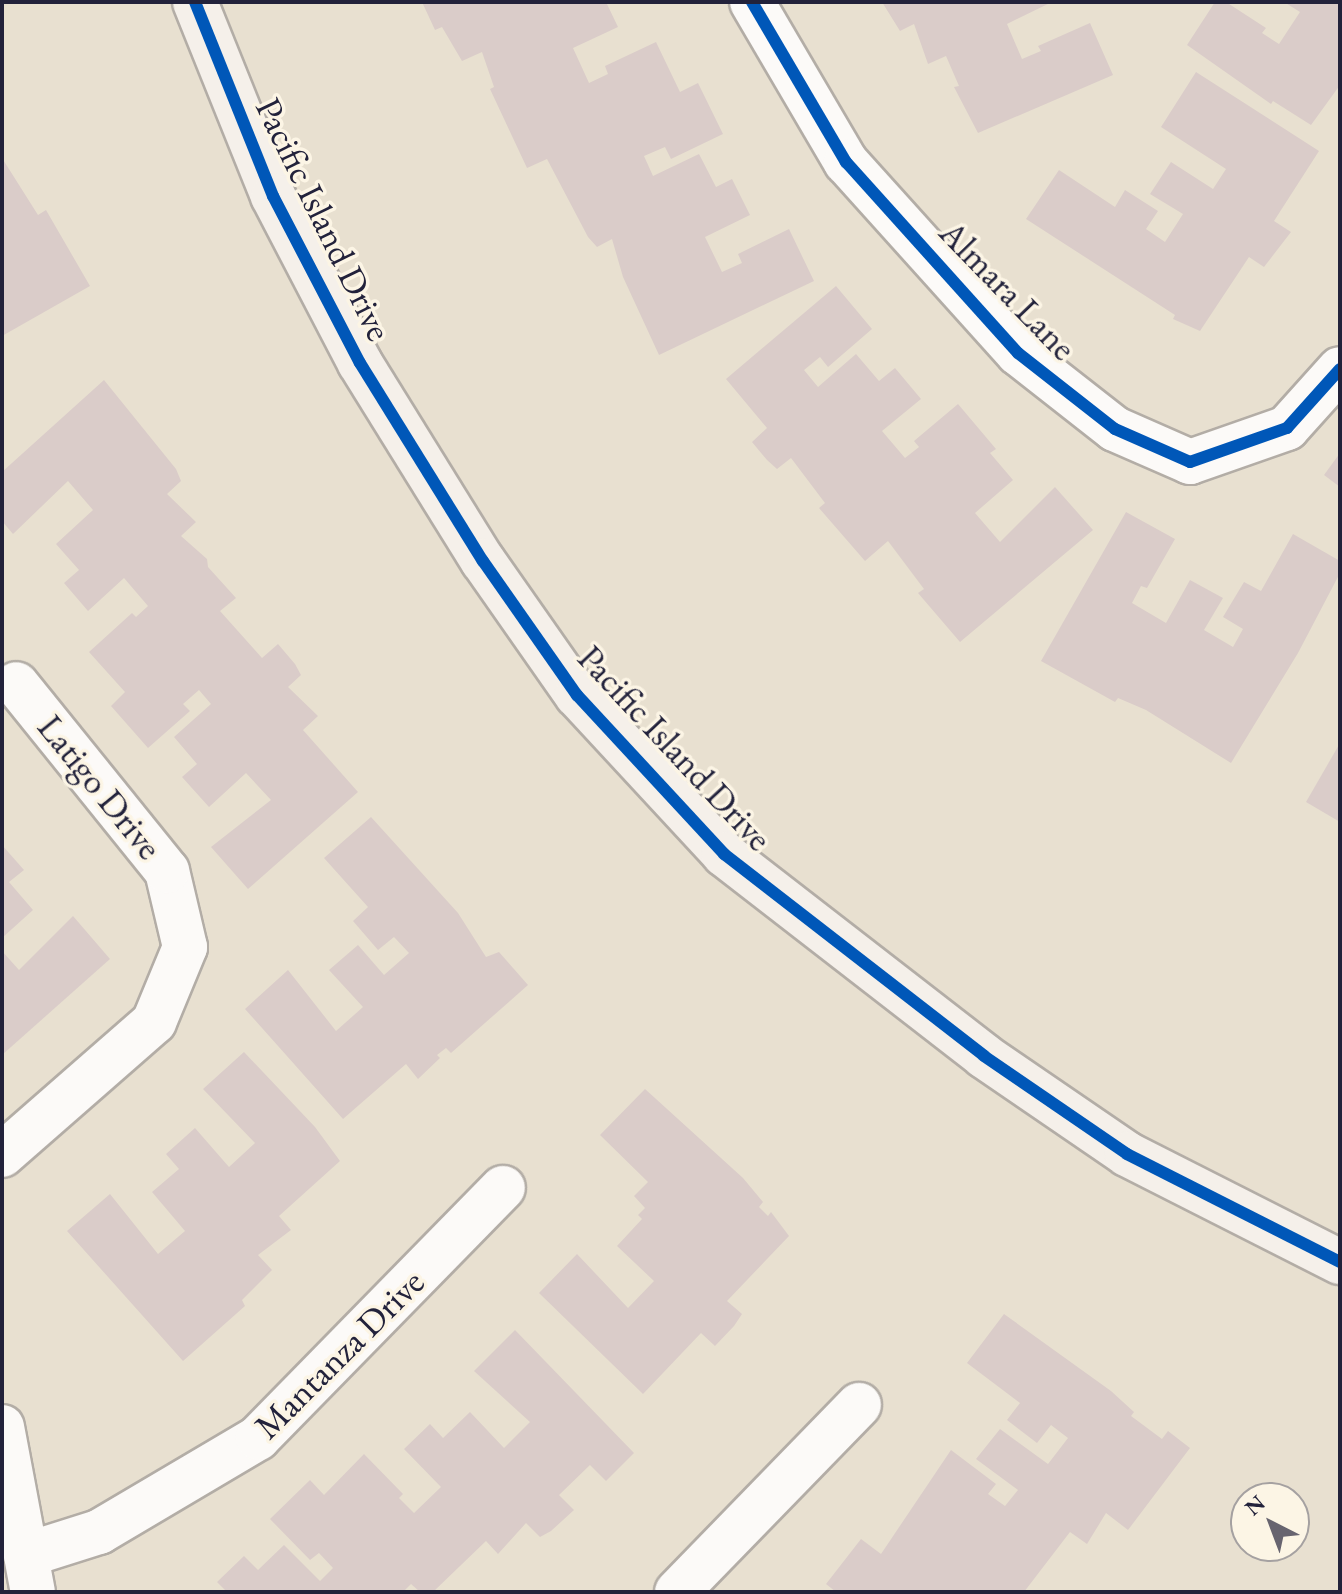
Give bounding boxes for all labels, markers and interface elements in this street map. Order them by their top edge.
street label: Pacific Island Drive [247,91,401,347]
street label: Almara Lane [931,211,1085,369]
street label: Pacific Island Drive [569,637,781,859]
street label: Latigo Drive [29,706,171,868]
street label: Mantanza Drive [245,1260,433,1448]
north arrow [1230,1482,1310,1562]
text: N [1239,1489,1271,1522]

